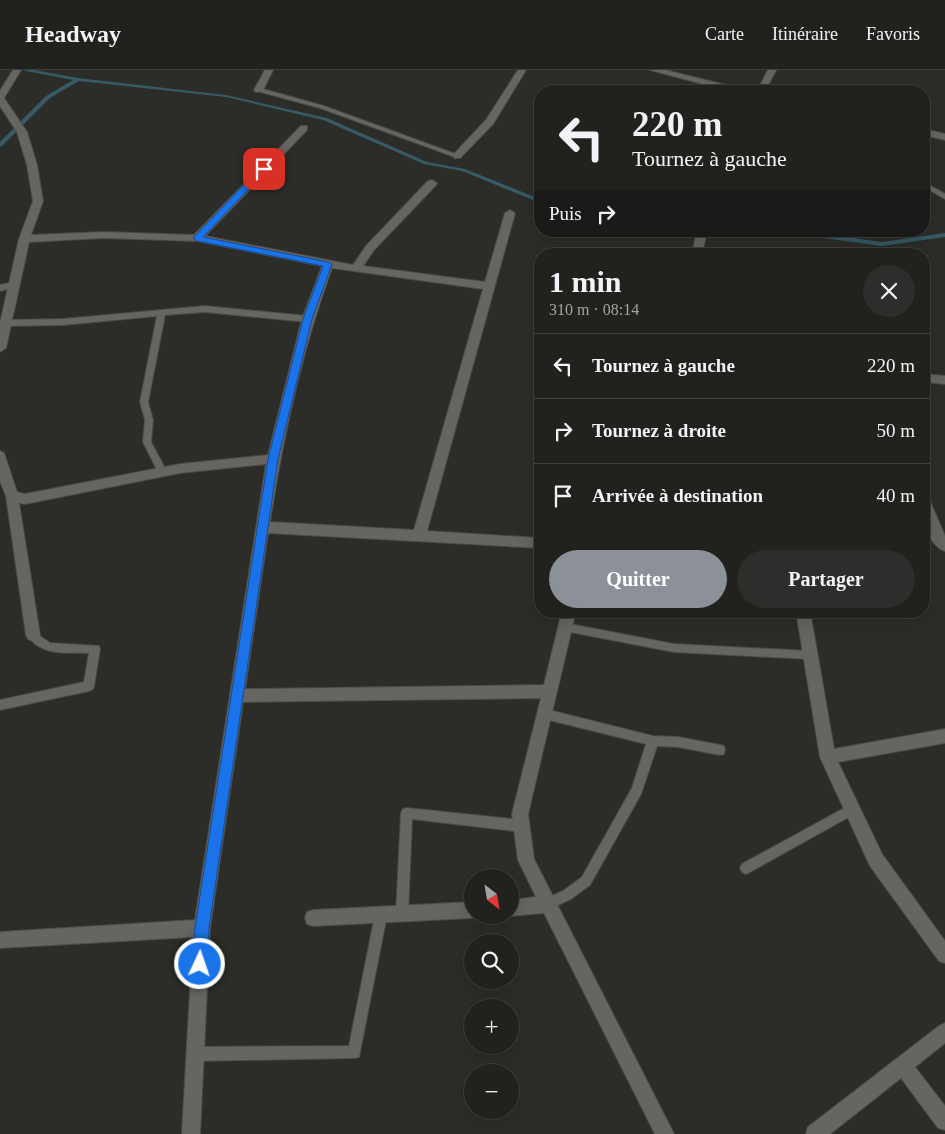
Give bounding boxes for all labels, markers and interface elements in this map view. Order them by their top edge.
text: Headway [25,21,121,47]
text: Carte [705,24,744,44]
text: Itinéraire [772,24,838,44]
text: Favoris [866,24,920,44]
icon: left [549,105,614,170]
text: 220 m [632,105,722,144]
text: Tournez à gauche [632,146,787,171]
pin [243,148,285,190]
icon: arrive [250,155,278,183]
icon: right [592,200,620,228]
text: Puis [549,203,582,224]
text: 1 min [549,265,622,298]
button: close [863,265,915,317]
text: 310 m · 08:14 [549,301,639,318]
icon: left [549,352,577,380]
text: Tournez à gauche [592,355,735,376]
text: 220 m [867,355,915,376]
icon: right [549,417,577,445]
text: Tournez à droite [592,420,726,441]
text: 50 m [876,420,915,441]
icon: arrive [549,482,577,510]
text: Arrivée à destination [592,485,763,506]
text: 40 m [876,485,915,506]
button: Quitter [549,550,727,608]
button: Partager [737,550,915,608]
north arrow [464,869,519,924]
map controls [464,869,519,1119]
button: search [464,934,519,989]
position arrow [173,937,225,989]
button: + [464,999,519,1054]
button: − [464,1064,519,1119]

